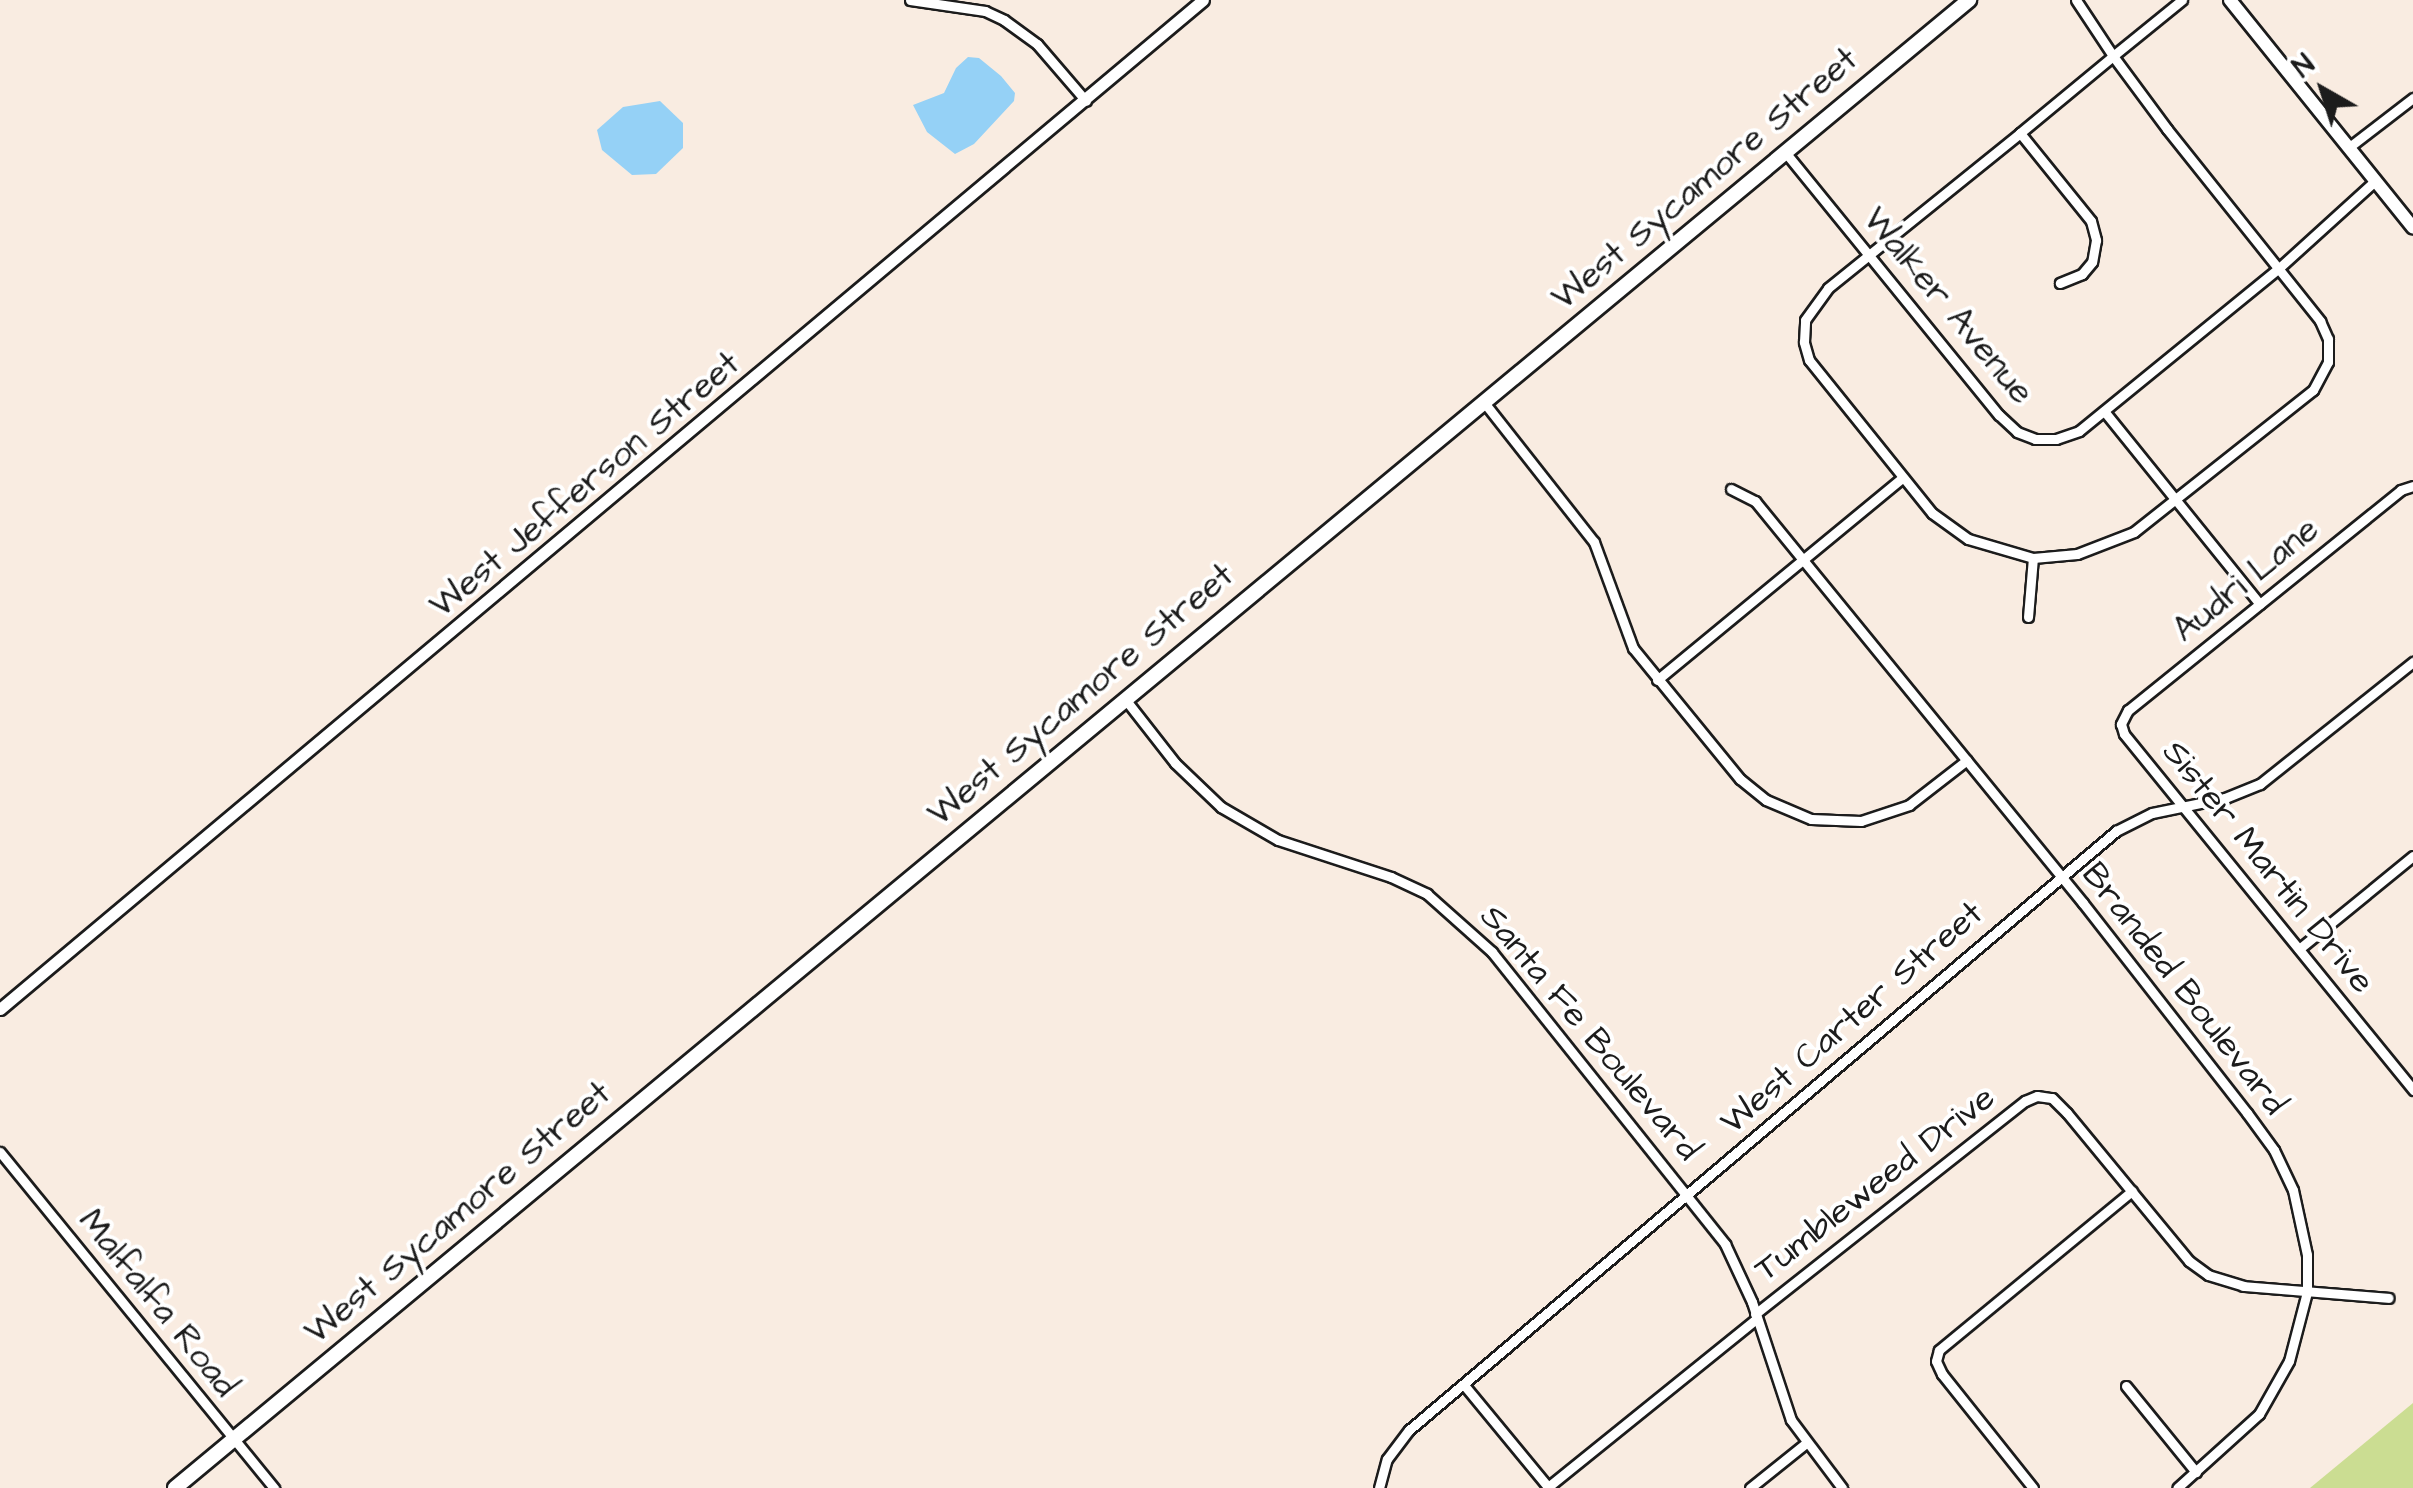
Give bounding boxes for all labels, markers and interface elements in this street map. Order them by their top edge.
street label: West Sycamore Street [1544,39,1866,319]
north arrow [2273,40,2373,140]
text: N [2285,46,2323,87]
street label: Walker Avenue [1854,199,2042,413]
street label: West Jefferson Street [422,343,748,627]
street label: Audri Lane [2165,509,2327,651]
street label: West Sycamore Street [920,555,1242,835]
street label: Sister Martin Drive [2153,732,2383,1002]
street label: Branded Boulevard [2073,855,2295,1123]
street label: West Carter Street [1712,893,1992,1143]
street label: Santa Fe Boulevard [1471,897,1709,1169]
street label: West Sycamore Street [297,1073,619,1353]
street label: Tumbleweed Drive [1746,1077,2004,1291]
street label: Malfalfa Road [70,1201,246,1405]

